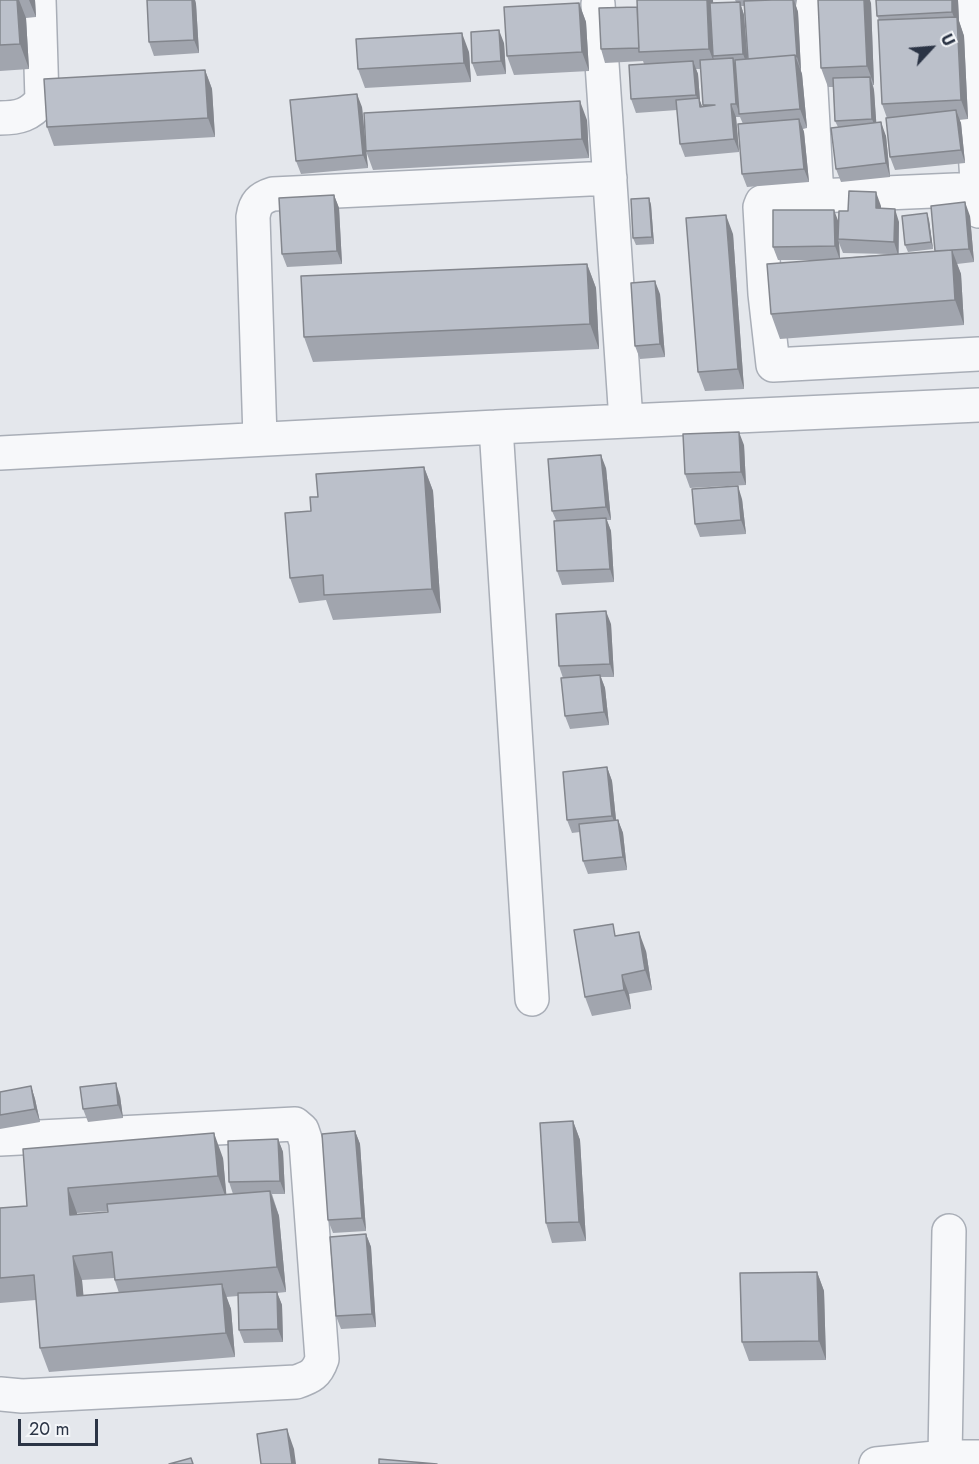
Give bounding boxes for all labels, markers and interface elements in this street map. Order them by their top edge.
north arrow [901,18,961,78]
text: U [935,30,960,50]
scale bar [21,1407,100,1445]
text: 20 m [29,1416,69,1442]

